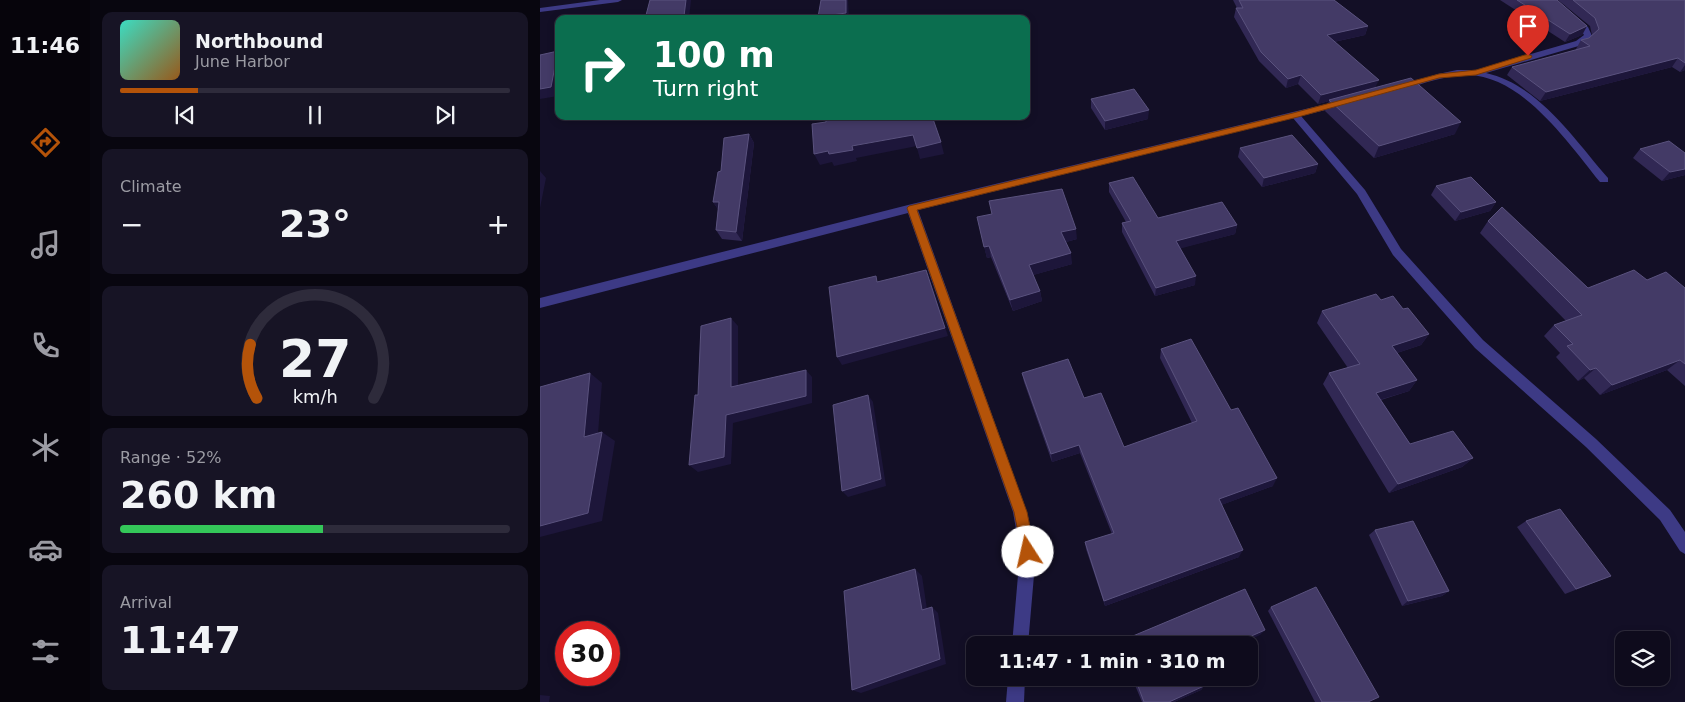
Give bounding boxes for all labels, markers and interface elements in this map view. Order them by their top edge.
pin [1507,5,1549,56]
icon: arrive [1514,12,1542,40]
text: Northbound [195,30,323,52]
text: 11:46 [10,33,80,58]
icon: right [570,35,635,100]
text: 100 m [653,35,775,75]
text: June Harbor [195,52,290,71]
text: Turn right [653,76,758,101]
icon: previous [171,101,199,129]
icon: pause [301,101,329,129]
icon: next [431,101,459,129]
icon: directions [28,125,63,160]
text: Climate [120,177,182,196]
text: 23° [279,202,351,246]
text: − [120,208,143,241]
text: + [487,208,510,241]
icon: music [28,227,63,262]
icon: phone [28,328,63,363]
text: 27 [279,329,351,389]
text: km/h [292,386,338,407]
icon: climate [28,430,63,465]
text: Range · 52% [120,448,222,467]
text: 260 km [120,473,277,517]
position arrow [1001,525,1053,577]
icon: car [28,532,63,567]
text: Arrival [120,593,172,612]
text: 11:47 [120,618,241,662]
speed limit sign: 30 [555,621,620,686]
map controls [1615,631,1670,686]
button: layers [1615,631,1670,686]
icon: filters [28,634,63,669]
text: 11:47 · 1 min · 310 m [998,650,1226,672]

